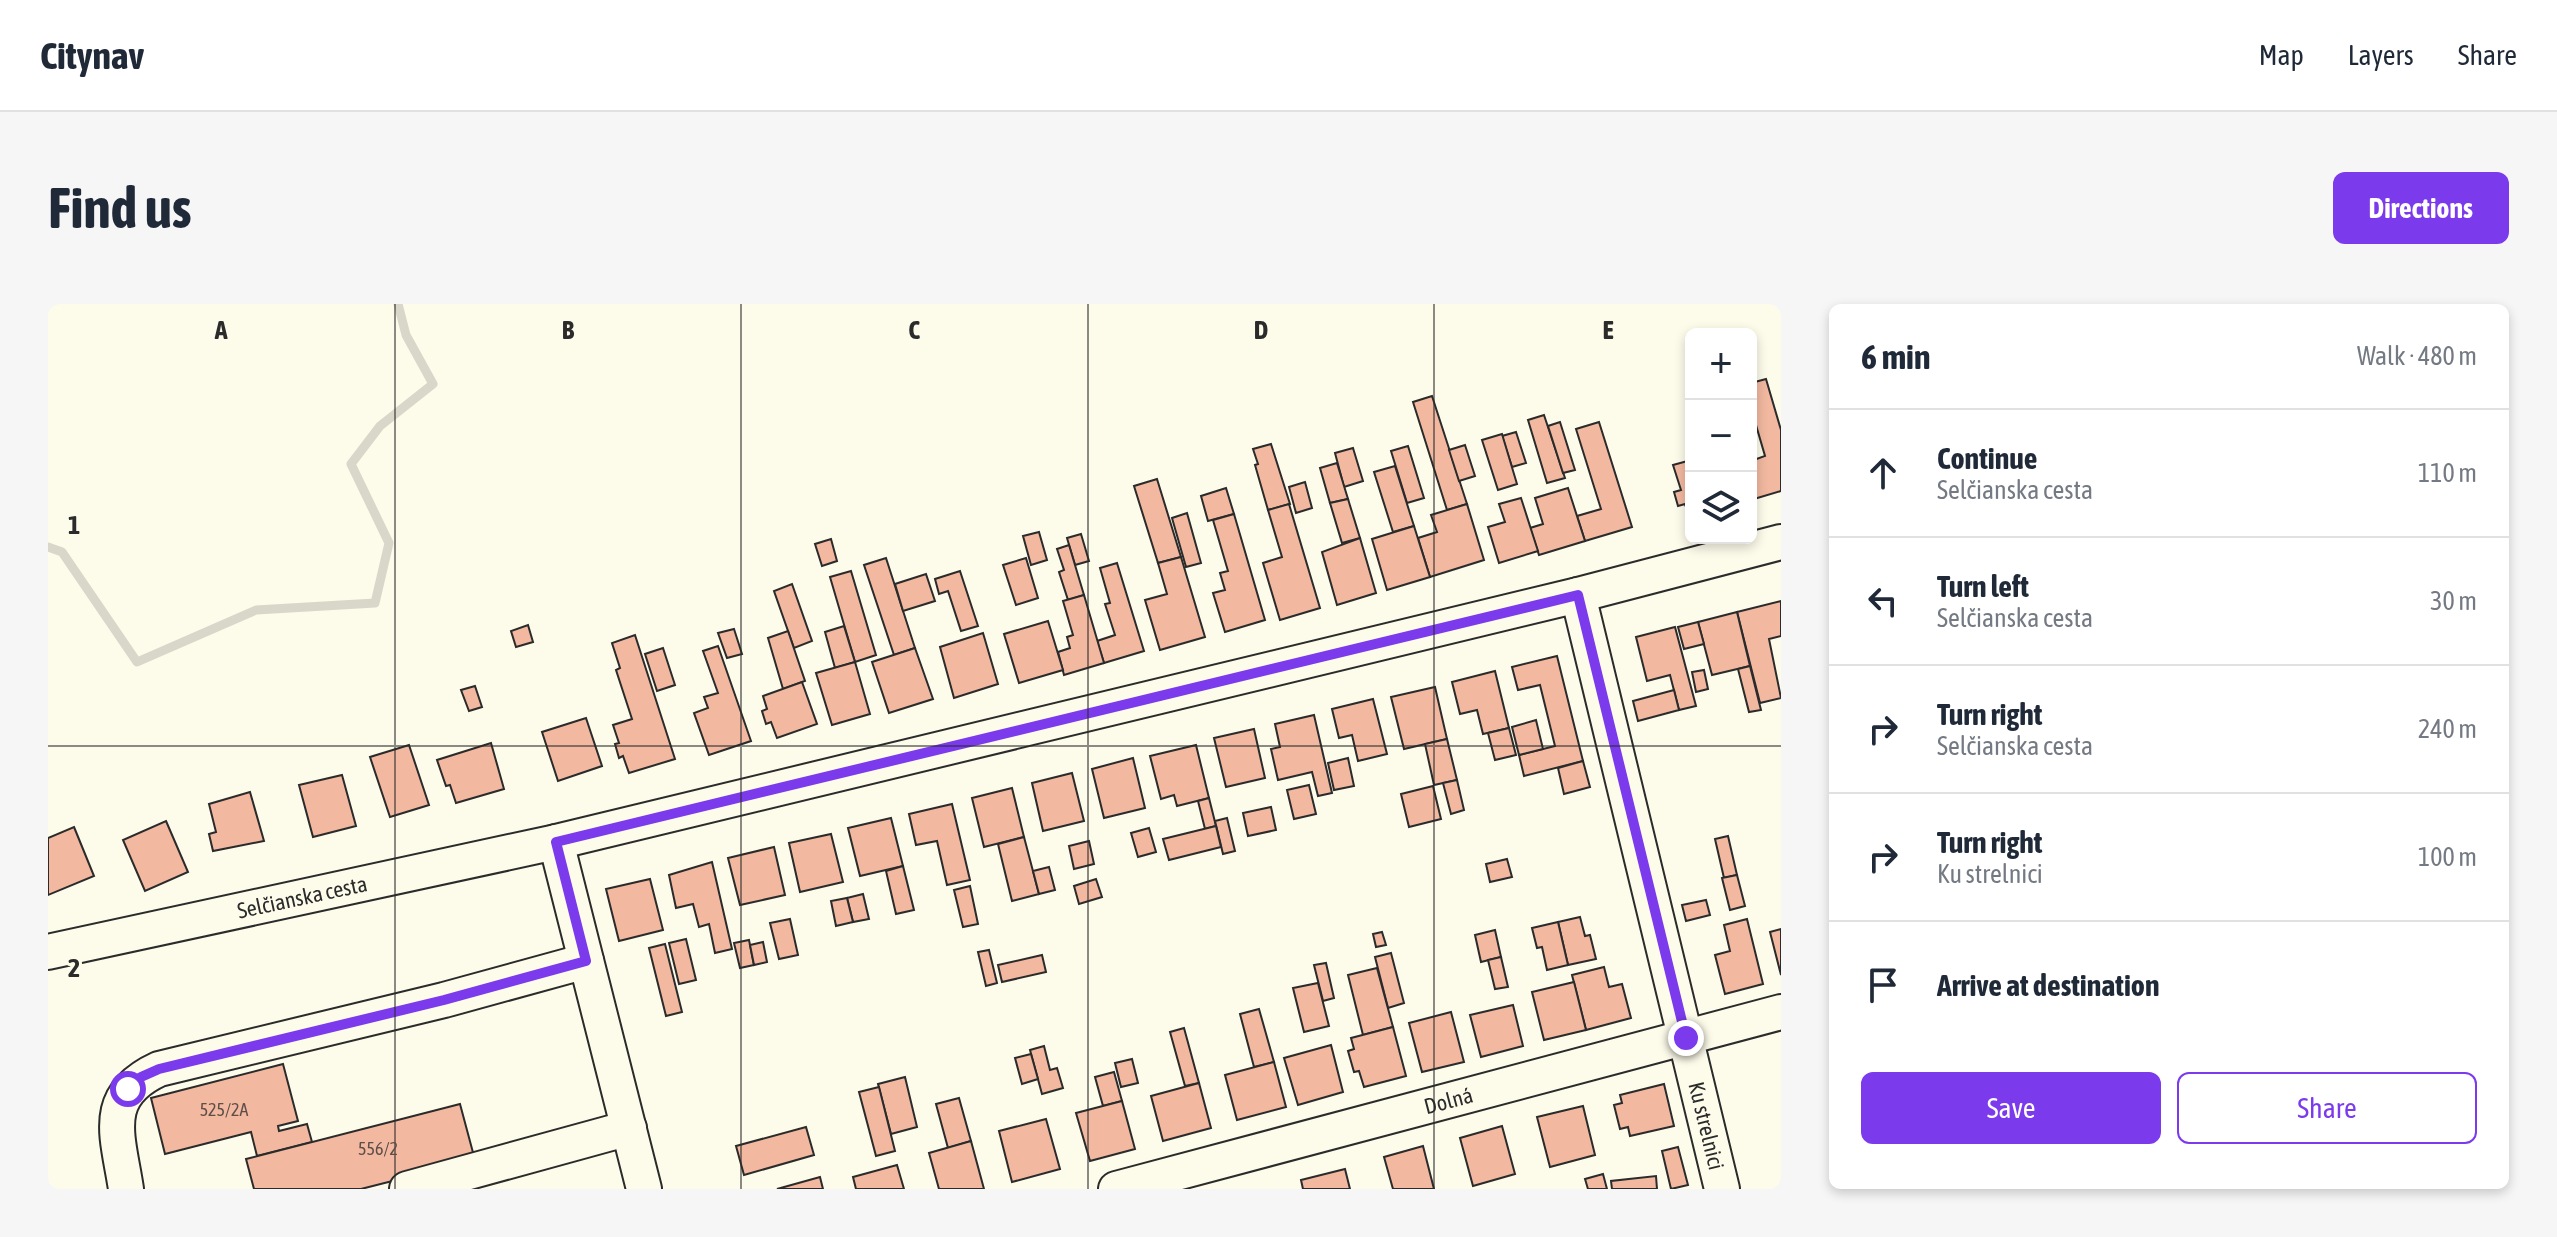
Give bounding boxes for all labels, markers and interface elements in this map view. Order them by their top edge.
text: Citynav [40,34,144,77]
text: Map [2259,39,2304,71]
text: Layers [2348,39,2414,71]
text: Share [2458,39,2517,71]
button: Directions [2333,172,2509,244]
text: Find us [48,176,192,240]
text: A [214,315,228,345]
text: B [562,315,575,345]
text: C [908,315,920,345]
text: D [1254,315,1268,345]
text: E [1602,315,1614,345]
map controls [1685,328,1757,544]
button: + [1685,328,1757,400]
text: 6 min [1861,337,1930,376]
text: Walk · 480 m [2357,341,2477,371]
button: − [1685,400,1757,472]
text: Continue [1937,441,2037,475]
icon: ahead [1861,451,1905,495]
text: 110 m [2418,458,2477,488]
button: layers [1685,472,1757,544]
text: Selčianska cesta [1937,475,2093,505]
text: 1 [68,510,80,540]
text: Turn left [1937,569,2029,603]
icon: left [1861,579,1905,623]
text: 30 m [2430,586,2477,616]
text: Selčianska cesta [1937,603,2093,633]
text: Turn right [1937,697,2043,731]
icon: right [1861,707,1905,751]
text: 240 m [2418,714,2477,744]
text: Selčianska cesta [1937,731,2093,761]
text: Turn right [1937,825,2043,859]
icon: right [1861,835,1905,879]
text: 100 m [2418,842,2477,872]
text: Ku strelnici [1937,859,2043,889]
street label: Selčianska cesta [235,870,369,924]
text: 2 [68,953,80,983]
icon: arrive [1861,963,1905,1007]
text: Arrive at destination [1937,968,2159,1002]
route end [1668,1020,1704,1056]
route start [110,1071,146,1107]
button: Save [1861,1072,2161,1144]
button: Share [2177,1072,2477,1144]
street label: Ku strelnici [1683,1079,1730,1172]
street label: Dolná [1421,1082,1476,1119]
house number: 525/2A [200,1099,249,1120]
house number: 556/2 [358,1138,398,1159]

